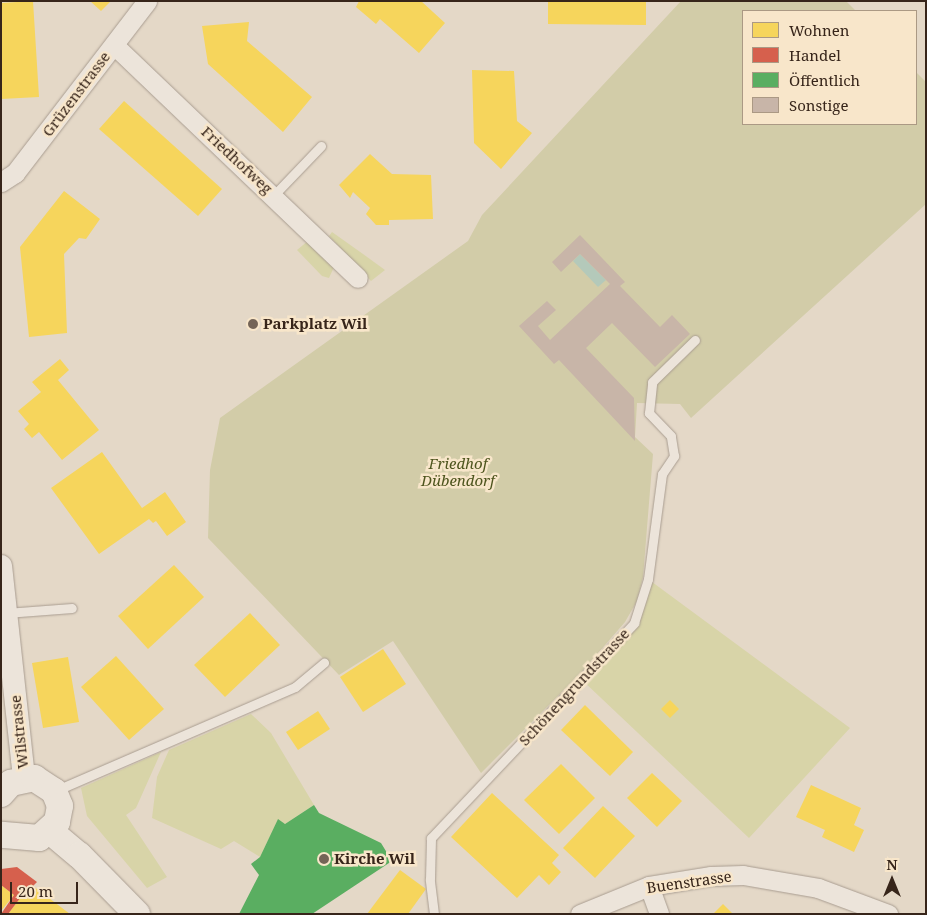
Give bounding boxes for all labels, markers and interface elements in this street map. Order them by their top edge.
legend [742,10,917,125]
text: Wohnen [789,20,849,40]
text: Handel [789,45,841,65]
street label: Grüzenstrasse [38,48,114,140]
text: Öffentlich [789,70,860,90]
text: Sonstige [789,95,848,115]
street label: Friedhofweg [198,122,276,198]
place label: Parkplatz Wil [263,315,367,333]
marker: Parkplatz Wil [247,318,259,330]
park label: Friedhof Dübendorf [421,454,495,489]
street label: Schönengrundstrasse [515,625,633,749]
street label: Wilstrasse [6,694,32,770]
place label: Kirche Wil [334,850,415,868]
marker: Kirche Wil [318,853,330,865]
north arrow [867,855,917,905]
text: N [886,855,898,874]
street label: Buenstrasse [645,867,733,897]
scale bar [12,872,80,904]
text: 20 m [18,881,53,901]

